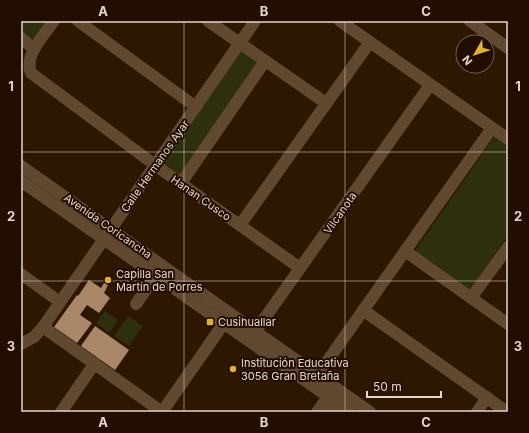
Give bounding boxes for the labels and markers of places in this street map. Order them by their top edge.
place label: Capilla San Martín de Porres [116,267,203,294]
marker: Capilla San Martín de Porres [103,275,113,285]
place label: Cusihuallar [218,315,276,329]
marker: Cusihuallar [205,317,215,327]
place label: Institución Educativa 3056 Gran Bretaña [241,356,349,383]
marker: Institución Educativa 3056 Gran Bretaña [228,364,238,374]

